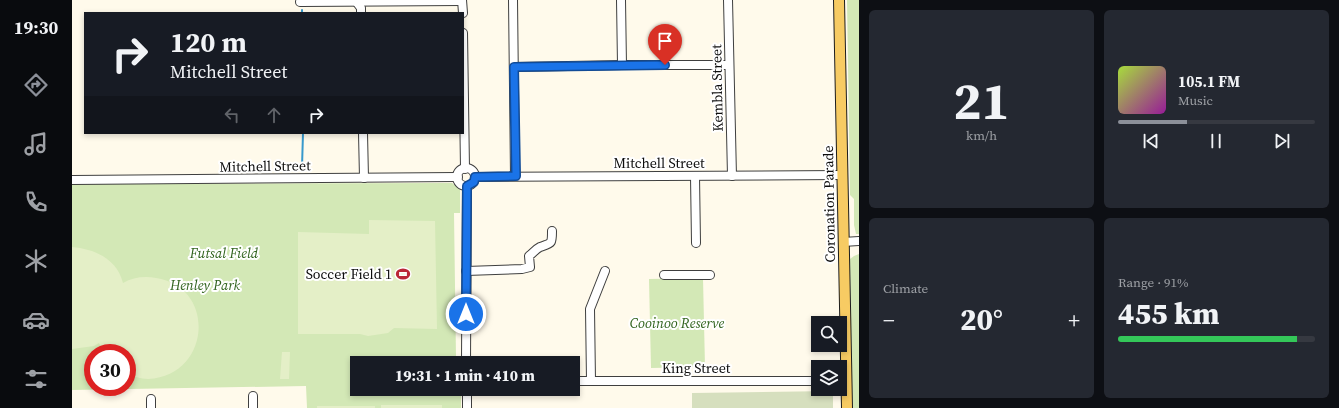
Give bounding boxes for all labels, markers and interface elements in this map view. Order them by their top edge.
text: 19:30 [14,15,58,40]
text: 120 m [170,23,247,61]
pin [648,24,682,65]
icon: right [104,28,156,80]
icon: arrive [654,30,676,52]
street label: Kembla Street [706,44,728,132]
text: Mitchell Street [170,59,287,84]
text: 21 [953,65,1010,136]
icon: directions [22,71,50,99]
text: 105.1 FM [1178,71,1240,92]
text: Music [1178,92,1213,109]
icon: left [221,104,243,126]
icon: ahead [263,104,285,126]
icon: right [305,104,327,126]
text: km/h [966,127,997,144]
icon: music [22,130,50,158]
icon: previous [1140,130,1162,152]
icon: pause [1205,130,1227,152]
icon: next [1271,130,1293,152]
street label: Coronation Parade [818,145,840,263]
street label: Mitchell Street [613,153,705,173]
street label: Mitchell Street [219,155,311,177]
icon: phone [22,188,50,216]
park label: Futsal Field [189,243,259,263]
icon: climate [22,247,50,275]
place label: Soccer Field 1 [306,264,392,284]
sports icon: Soccer Field 1 [395,266,411,282]
text: Range · 91% [1118,274,1189,291]
park label: Henley Park [169,275,241,295]
text: Climate [883,280,928,297]
position arrow [445,293,487,335]
text: 455 km [1118,293,1219,334]
text: 20° [960,299,1003,340]
text: − [883,305,895,335]
text: + [1068,305,1080,335]
icon: car [22,306,50,334]
park label: Cooinoo Reserve [630,313,724,333]
map controls [811,316,847,396]
button: search [811,316,847,352]
speed limit sign: 30 [84,344,136,396]
street label: King Street [662,358,731,378]
button: layers [811,360,847,396]
icon: filters [22,365,50,393]
text: 19:31 · 1 min · 410 m [395,365,535,386]

